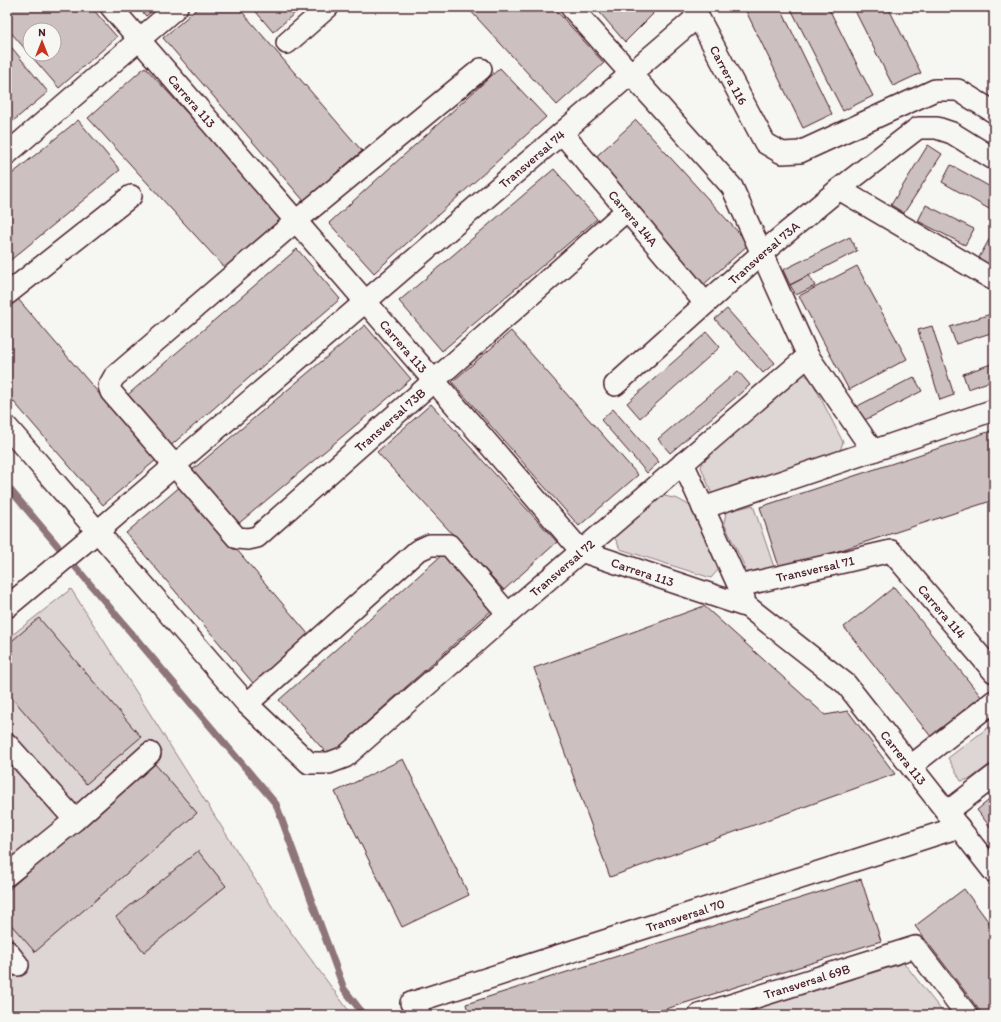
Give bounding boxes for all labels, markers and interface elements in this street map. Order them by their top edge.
north arrow [22,22,62,62]
text: N [38,26,46,39]
street label: Carrera 116 [707,43,751,108]
street label: Carrera 113 [165,71,219,131]
street label: Transversal 74 [496,127,568,192]
street label: Carrera 14A [605,187,661,250]
street label: Transversal 73A [725,218,803,288]
street label: Carrera 113 [376,317,431,376]
street label: Transversal 73B [352,385,429,455]
street label: Transversal 72 [527,536,598,600]
street label: Transversal 71 [774,553,856,585]
street label: Carrera 113 [609,555,676,590]
street label: Carrera 114 [915,581,969,642]
street label: Carrera 113 [877,727,929,788]
street label: Transversal 70 [644,896,727,935]
street label: Transversal 69B [762,961,852,1002]

